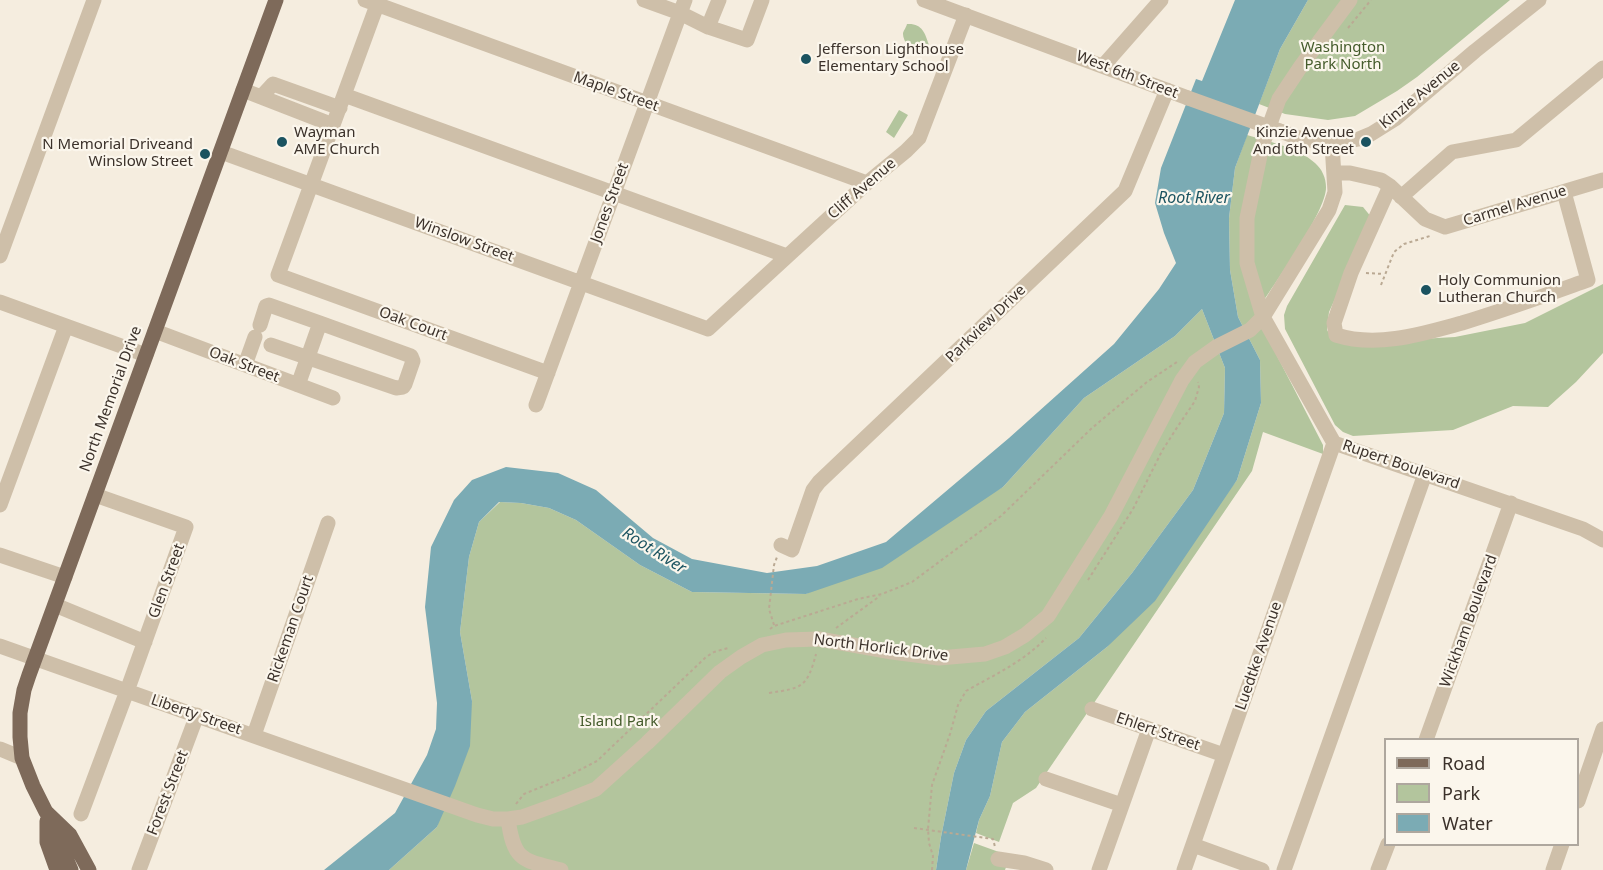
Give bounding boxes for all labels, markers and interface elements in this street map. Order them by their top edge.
park label: Washington Park North [1301,39,1385,74]
place label: Jefferson Lighthouse Elementary School [818,41,964,76]
street label: West 6th Street [1074,47,1180,103]
marker: Jefferson Lighthouse Elementary School [799,52,813,66]
street label: Kinzie Avenue [1376,57,1464,133]
street label: Maple Street [571,68,661,116]
place label: Wayman AME Church [294,124,380,159]
place label: Kinzie Avenue And 6th Street [1253,124,1354,159]
marker: Wayman AME Church [275,135,289,149]
marker: Kinzie Avenue And 6th Street [1359,135,1373,149]
place label: N Memorial Driveand Winslow Street [42,136,193,171]
marker: N Memorial Driveand Winslow Street [198,147,212,161]
street label: Cliff Avenue [824,155,900,223]
street label: Jones Street [587,161,633,245]
street label: Carmel Avenue [1461,182,1569,230]
water label: Root River [1158,188,1230,208]
street label: Winslow Street [412,214,516,266]
place label: Holy Communion Lutheran Church [1438,272,1561,307]
street label: Parkview Drive [942,281,1030,367]
marker: Holy Communion Lutheran Church [1419,283,1433,297]
street label: Oak Court [376,303,450,345]
street label: North Memorial Drive [76,324,146,474]
street label: Oak Street [206,343,282,387]
street label: Rupert Boulevard [1340,436,1462,494]
water label: Root River [618,524,690,578]
street label: Glen Street [145,541,189,621]
street label: Wickham Boulevard [1437,552,1501,690]
street label: Rickeman Court [264,573,318,685]
street label: Luedtke Avenue [1232,600,1286,712]
street label: North Horlick Drive [813,631,949,665]
street label: Liberty Street [148,691,244,739]
street label: Ehlert Street [1114,709,1202,755]
park label: Island Park [580,713,658,731]
legend [1384,738,1579,846]
street label: Forest Street [144,748,192,838]
text: Road [1442,751,1485,775]
text: Park [1442,781,1480,805]
text: Water [1442,811,1493,835]

